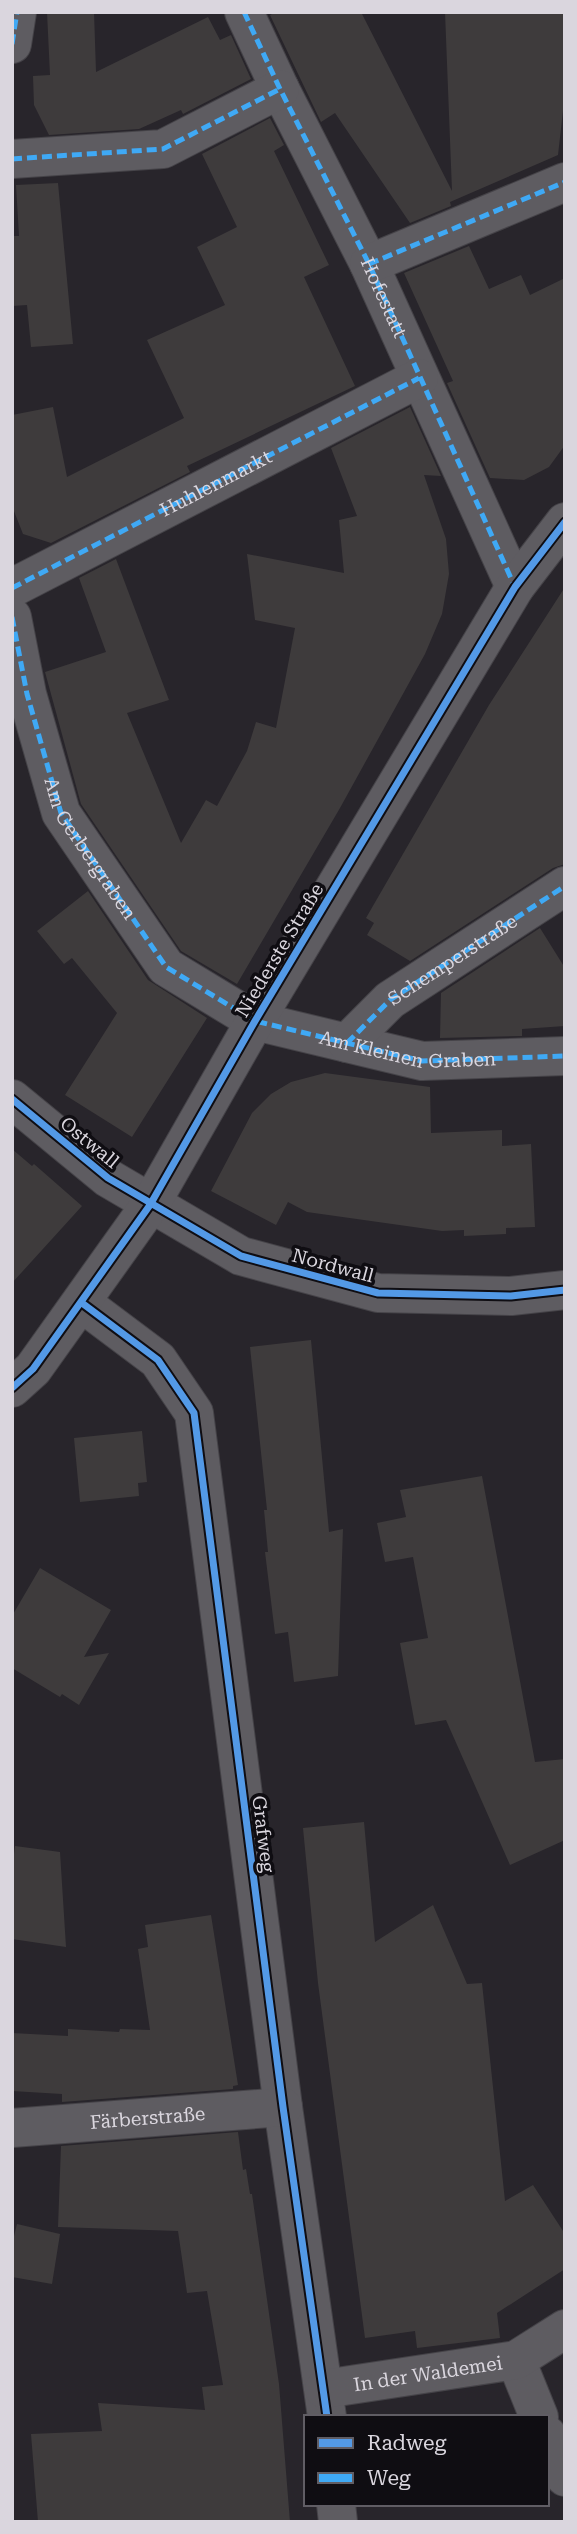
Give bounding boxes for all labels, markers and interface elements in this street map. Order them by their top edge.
street label: Hofestatt [356,254,412,341]
street label: Huhlenmarkt [156,445,276,522]
street label: Am Gerbergraben [39,775,141,924]
street label: Niederste Straße [230,879,329,1021]
street label: Schemperstraße [383,909,521,1010]
street label: Am Kleinen Graben [317,1026,497,1073]
street label: Ostwall [56,1112,124,1173]
street label: Nordwall [289,1244,377,1287]
street label: Grafweg [247,1794,280,1874]
street label: Färberstraße [89,2102,206,2134]
street label: In der Waldemei [352,2351,504,2396]
legend [304,2415,549,2506]
text: Radweg [367,2431,446,2455]
text: Weg [367,2466,411,2490]

